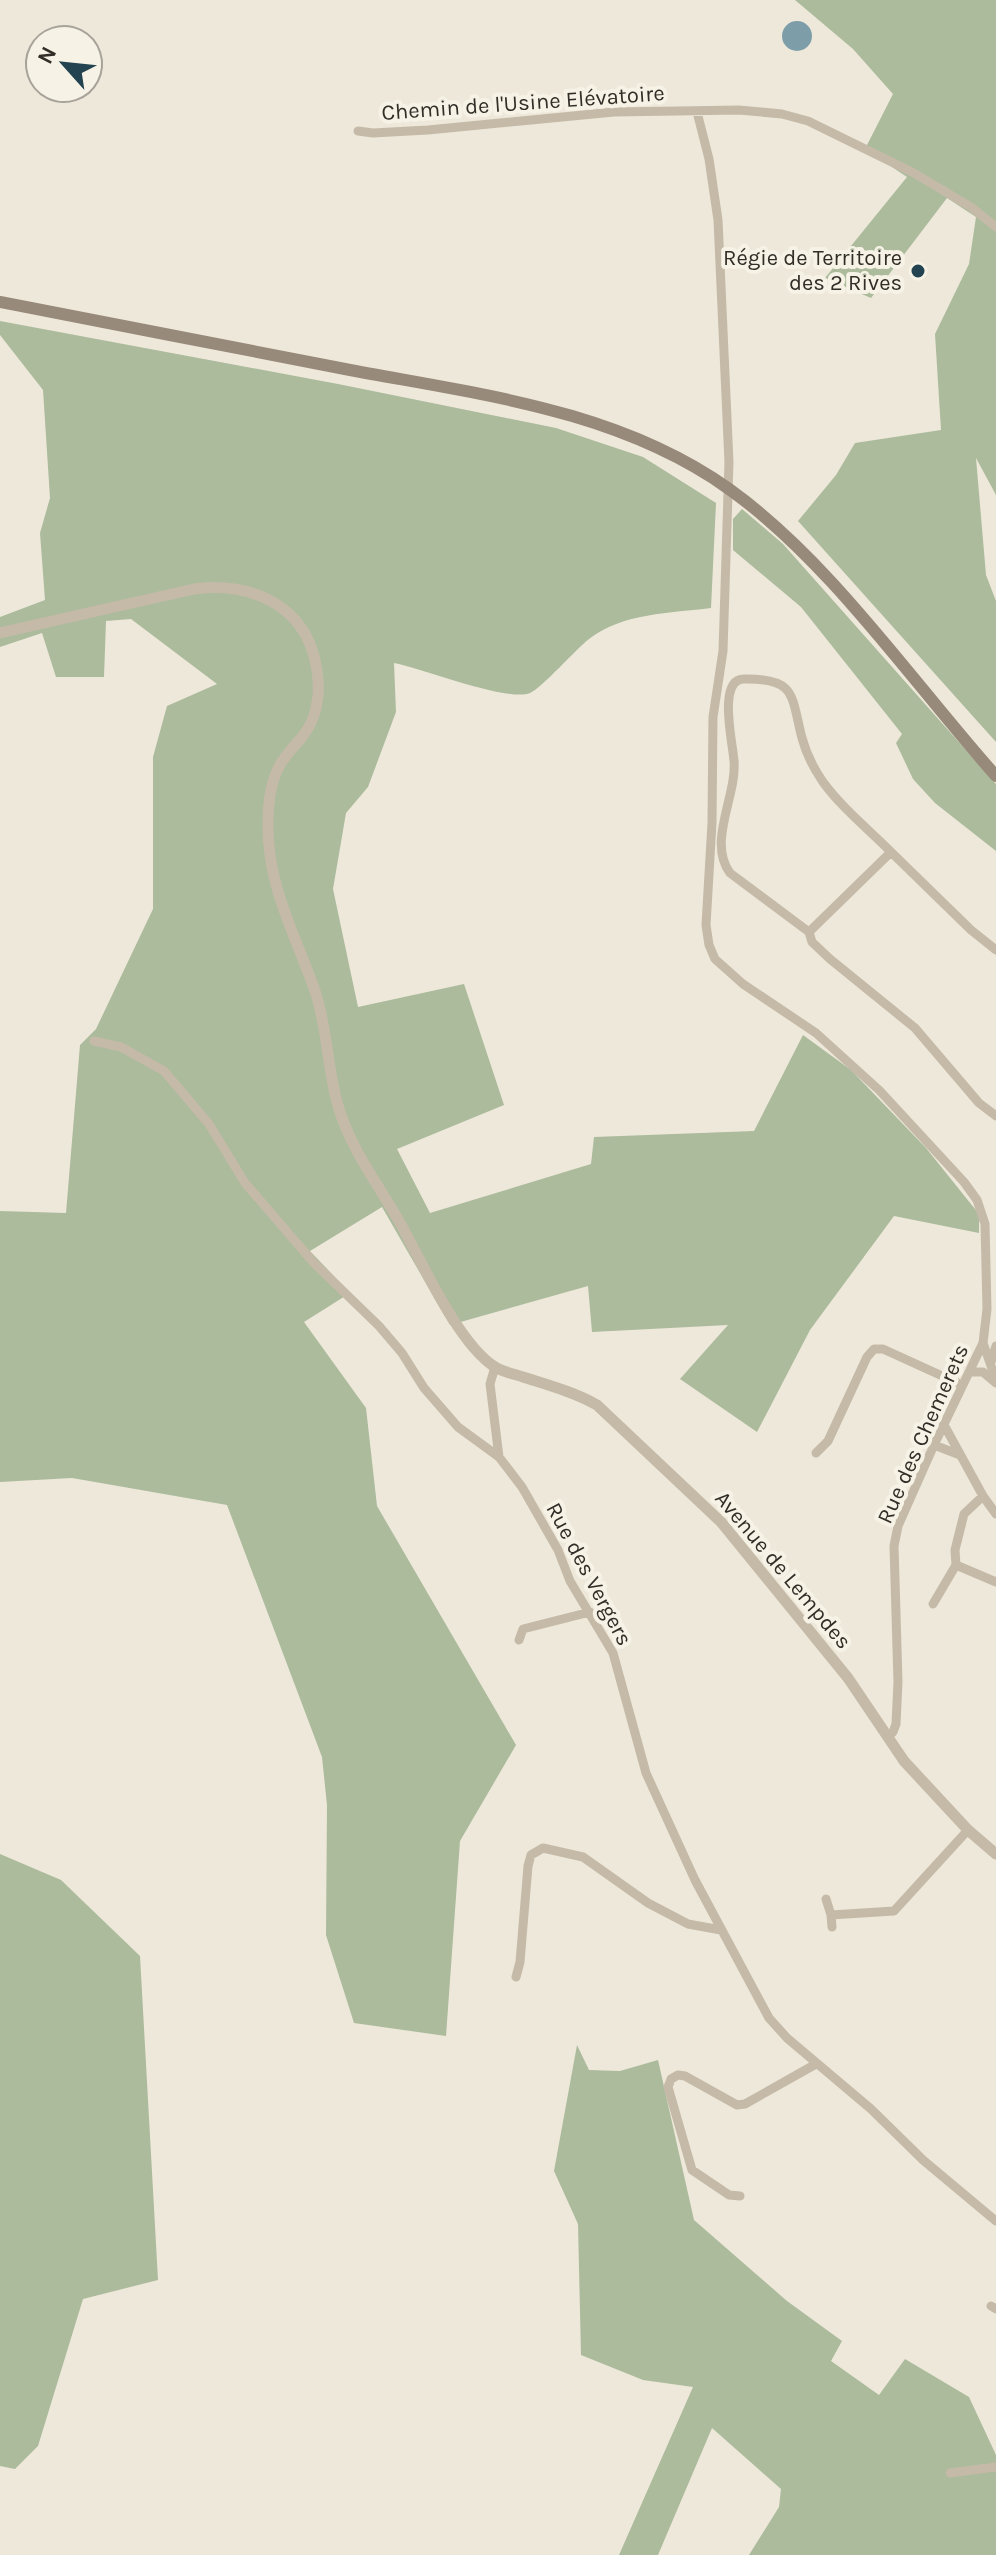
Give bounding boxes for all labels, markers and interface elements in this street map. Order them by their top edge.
north arrow [24,24,104,104]
text: N [32,42,62,68]
street label: Chemin de l'Usine Elévatoire [381,80,665,126]
place label: Régie de Territoire des 2 Rives [723,245,902,296]
marker: Régie de Territoire des 2 Rives [909,262,927,280]
street label: Rue des Chemerets [872,1340,974,1528]
street label: Avenue de Lempdes [709,1486,857,1654]
street label: Rue des Vergers [540,1498,638,1650]

